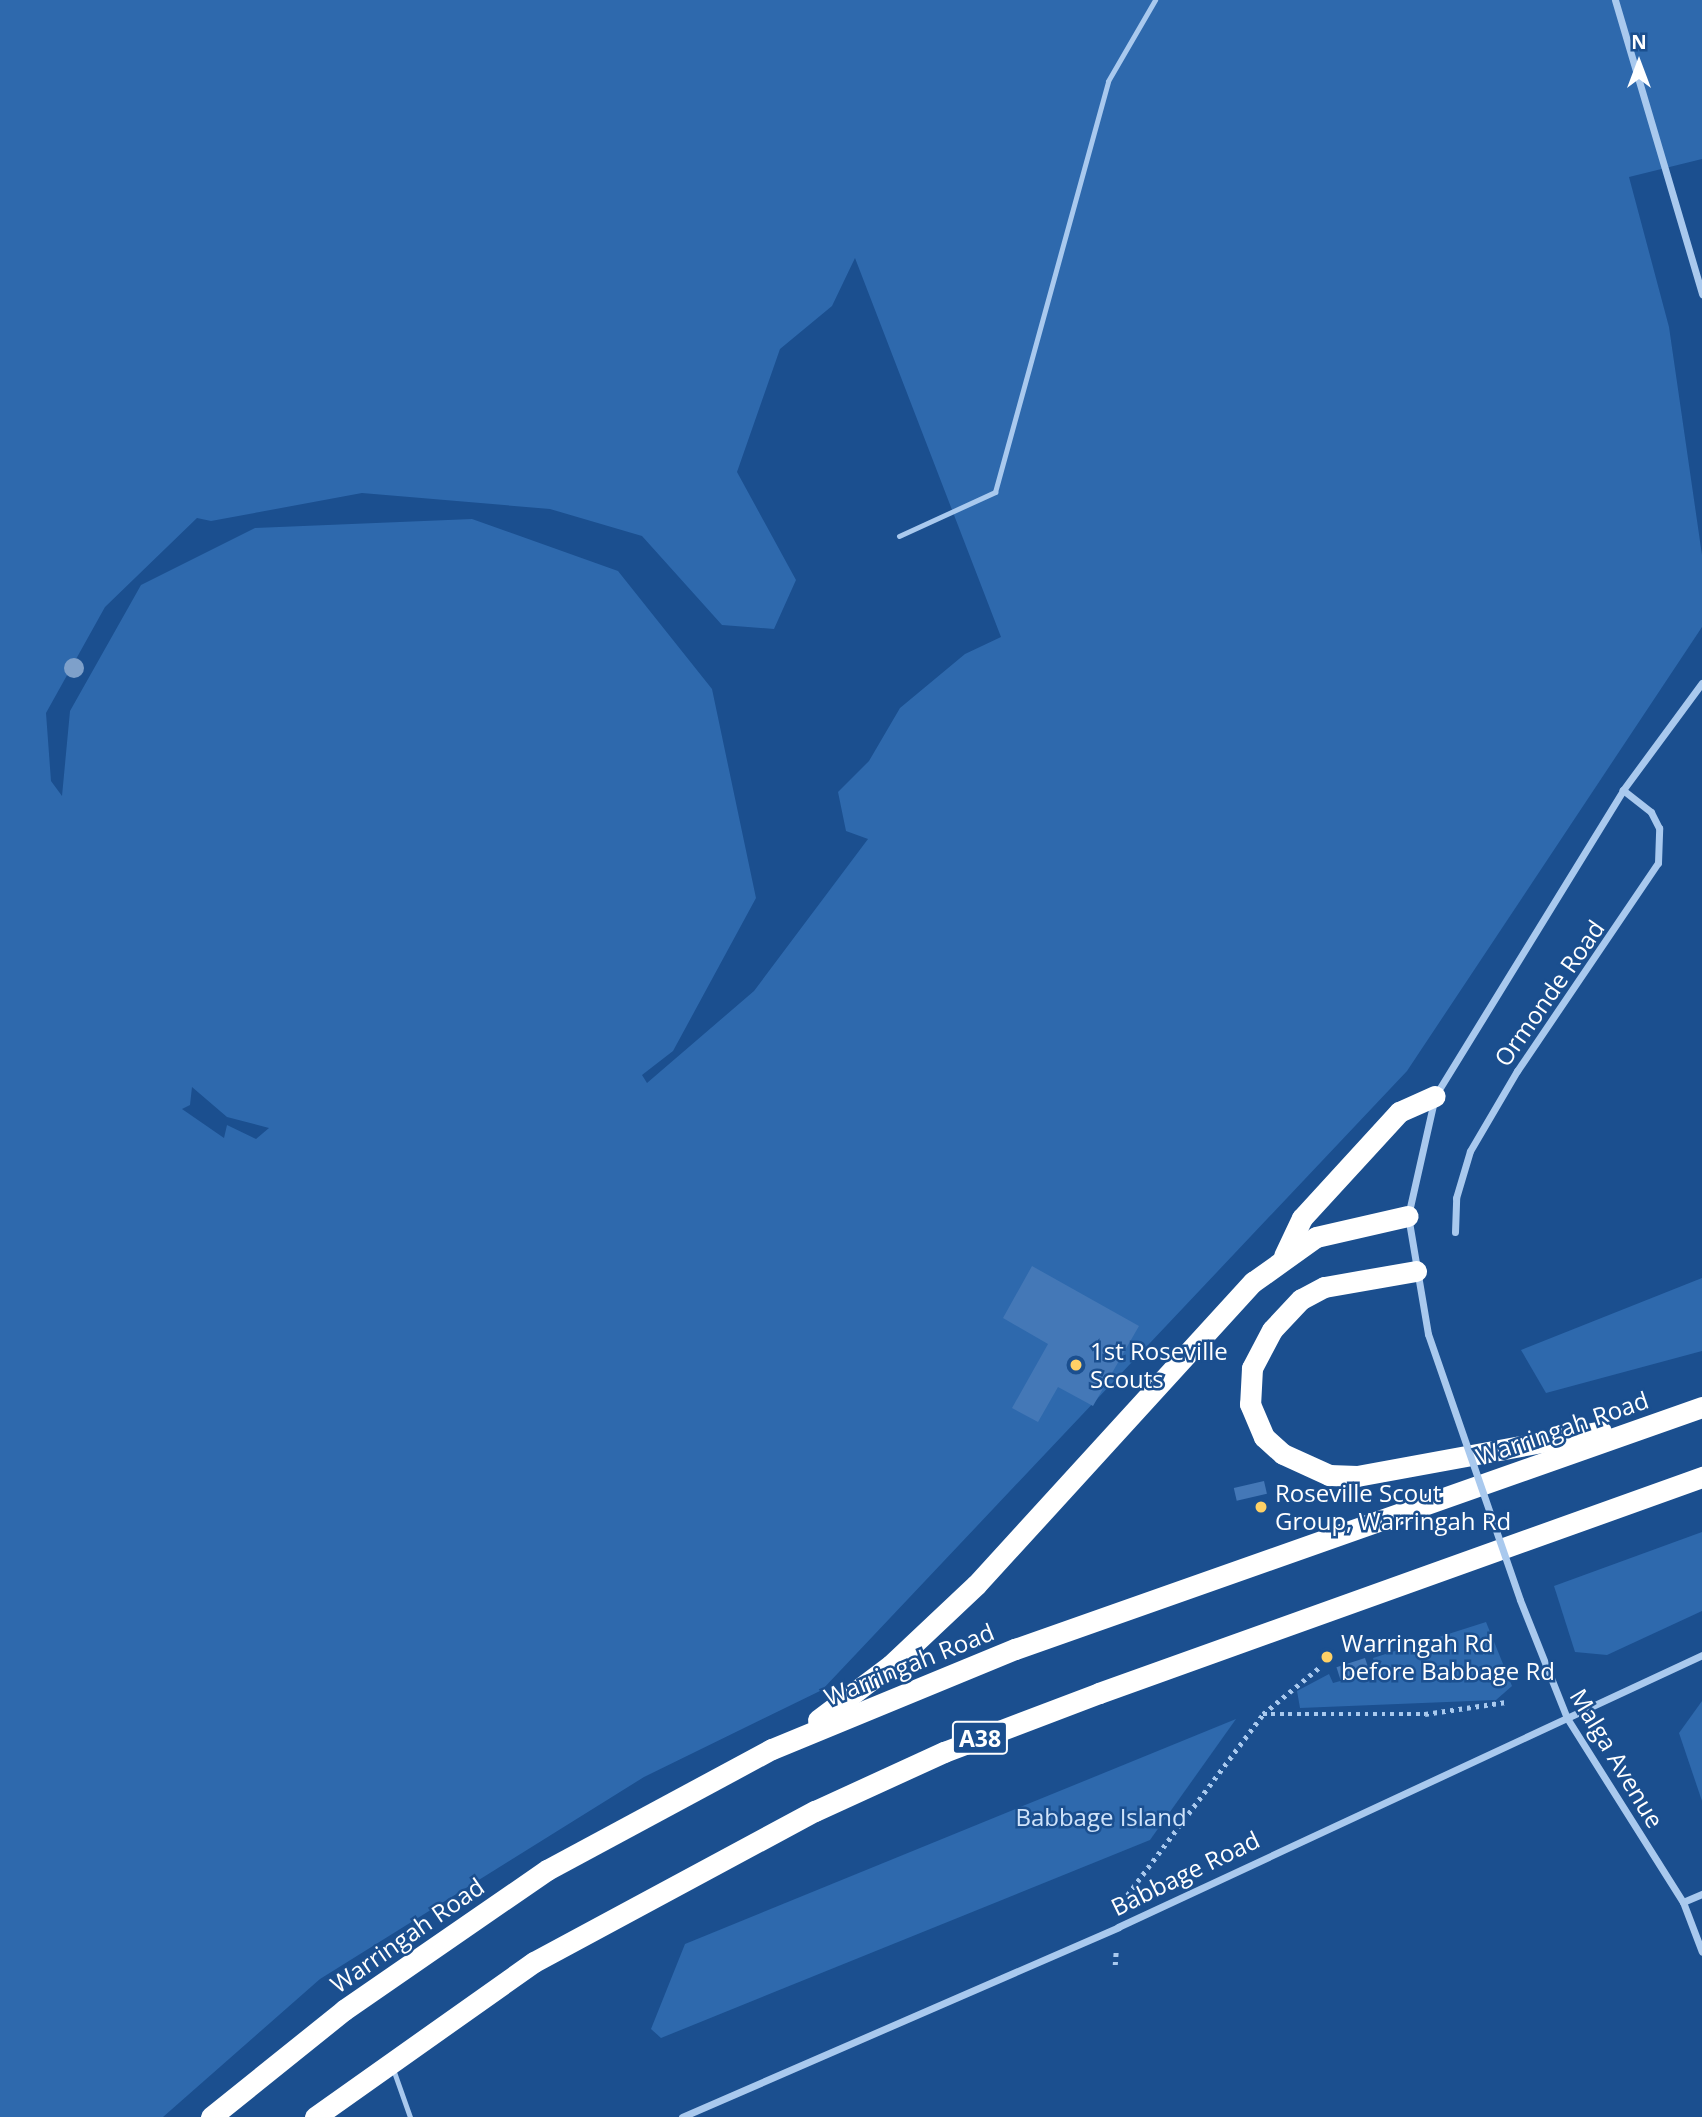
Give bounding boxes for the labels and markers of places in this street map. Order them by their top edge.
place label: 1st Roseville Scouts [1090,1337,1228,1393]
marker: 1st Roseville Scouts [1068,1357,1084,1373]
place label: Roseville Scout Group, Warringah Rd [1275,1479,1511,1535]
marker: Roseville Scout Group, Warringah Rd [1253,1499,1269,1515]
place label: Warringah Rd before Babbage Rd [1341,1629,1555,1685]
marker: Warringah Rd before Babbage Rd [1319,1649,1335,1665]

